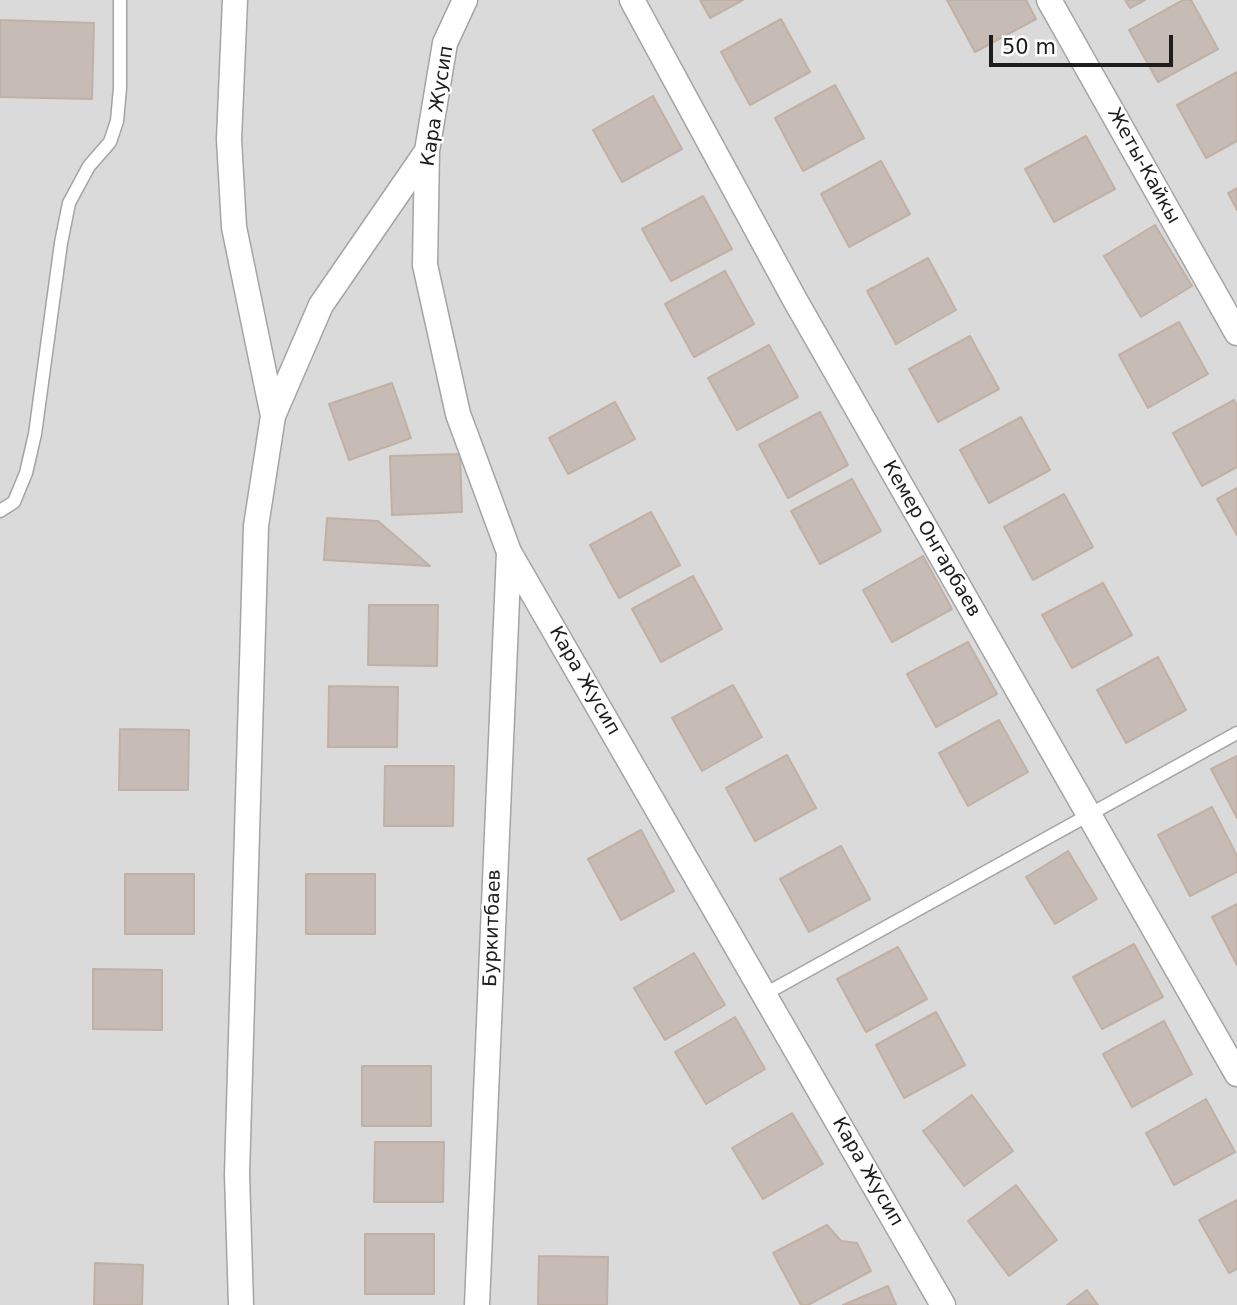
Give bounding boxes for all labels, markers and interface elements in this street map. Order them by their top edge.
scale bar [992,21,1176,65]
text: 50 m [1002,35,1056,59]
street label: Кара Жусип [417,44,459,168]
street label: Жеты-Кайкы [1102,104,1184,228]
street label: Кемер Онгарбаев [877,457,985,621]
street label: Кара Жусип [544,623,624,739]
street label: Буркитбаев [480,869,506,987]
street label: Кара Жусип [827,1114,907,1230]

